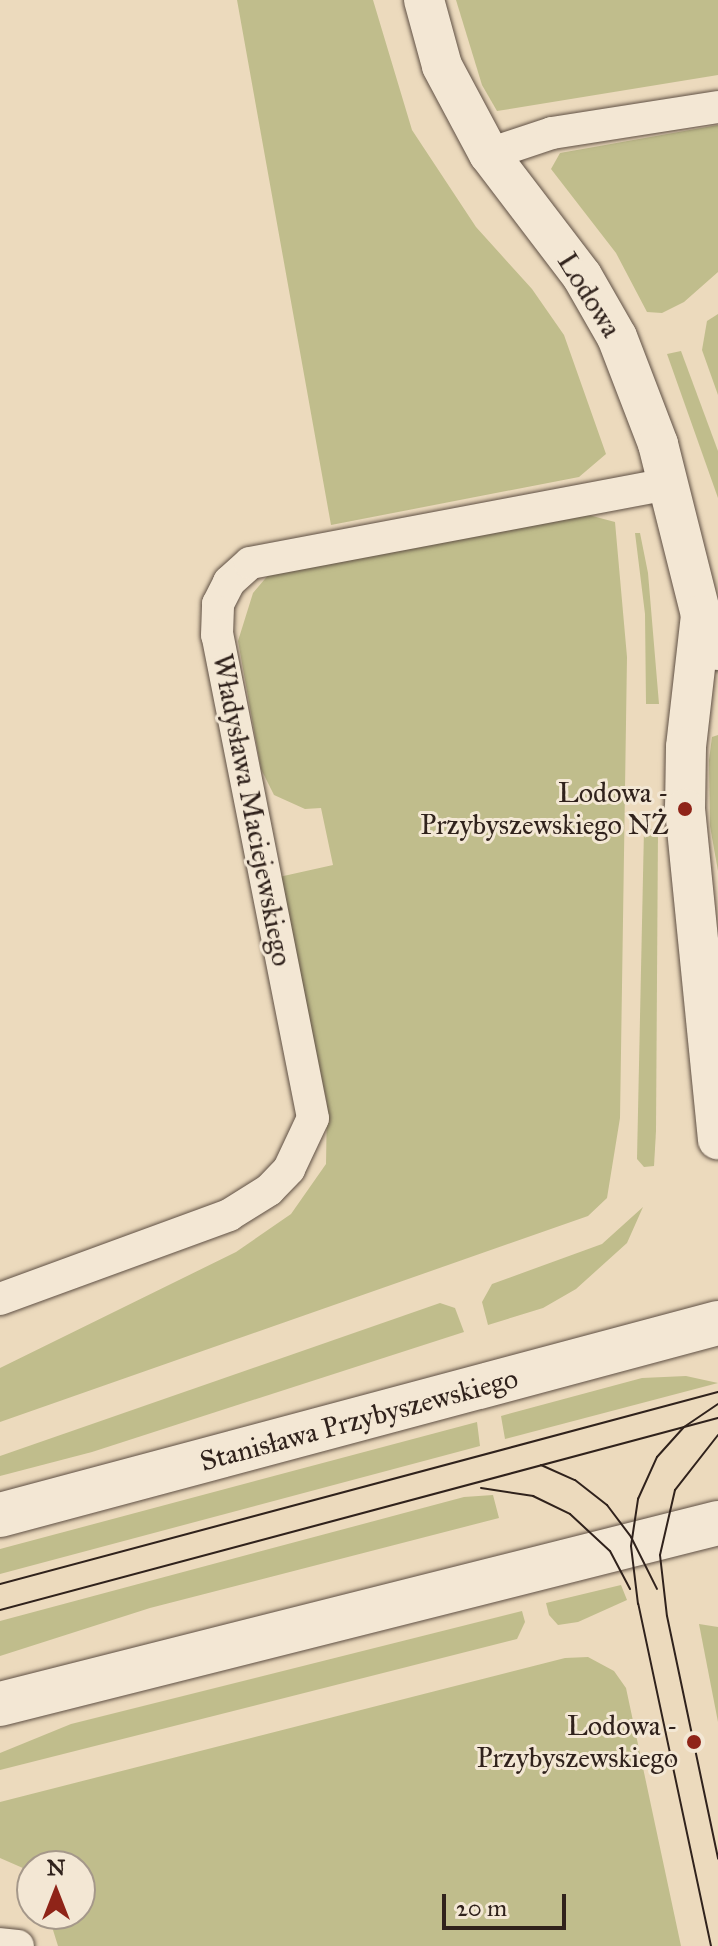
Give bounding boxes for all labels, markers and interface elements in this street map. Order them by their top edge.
street label: Lodowa [550,247,628,343]
street label: Władysława Maciejewskiego [205,651,299,969]
place label: Lodowa - Przybyszewskiego NŻ [420,776,669,842]
marker: Lodowa - Przybyszewskiego NŻ [676,800,694,818]
street label: Stanisława Przybyszewskiego [196,1361,522,1479]
place label: Lodowa - Przybyszewskiego [476,1709,678,1775]
marker: Lodowa - Przybyszewskiego [685,1733,703,1751]
north arrow [16,1850,96,1930]
text: N [47,1854,65,1881]
scale bar [446,1878,570,1928]
text: 20 m [456,1893,507,1923]

